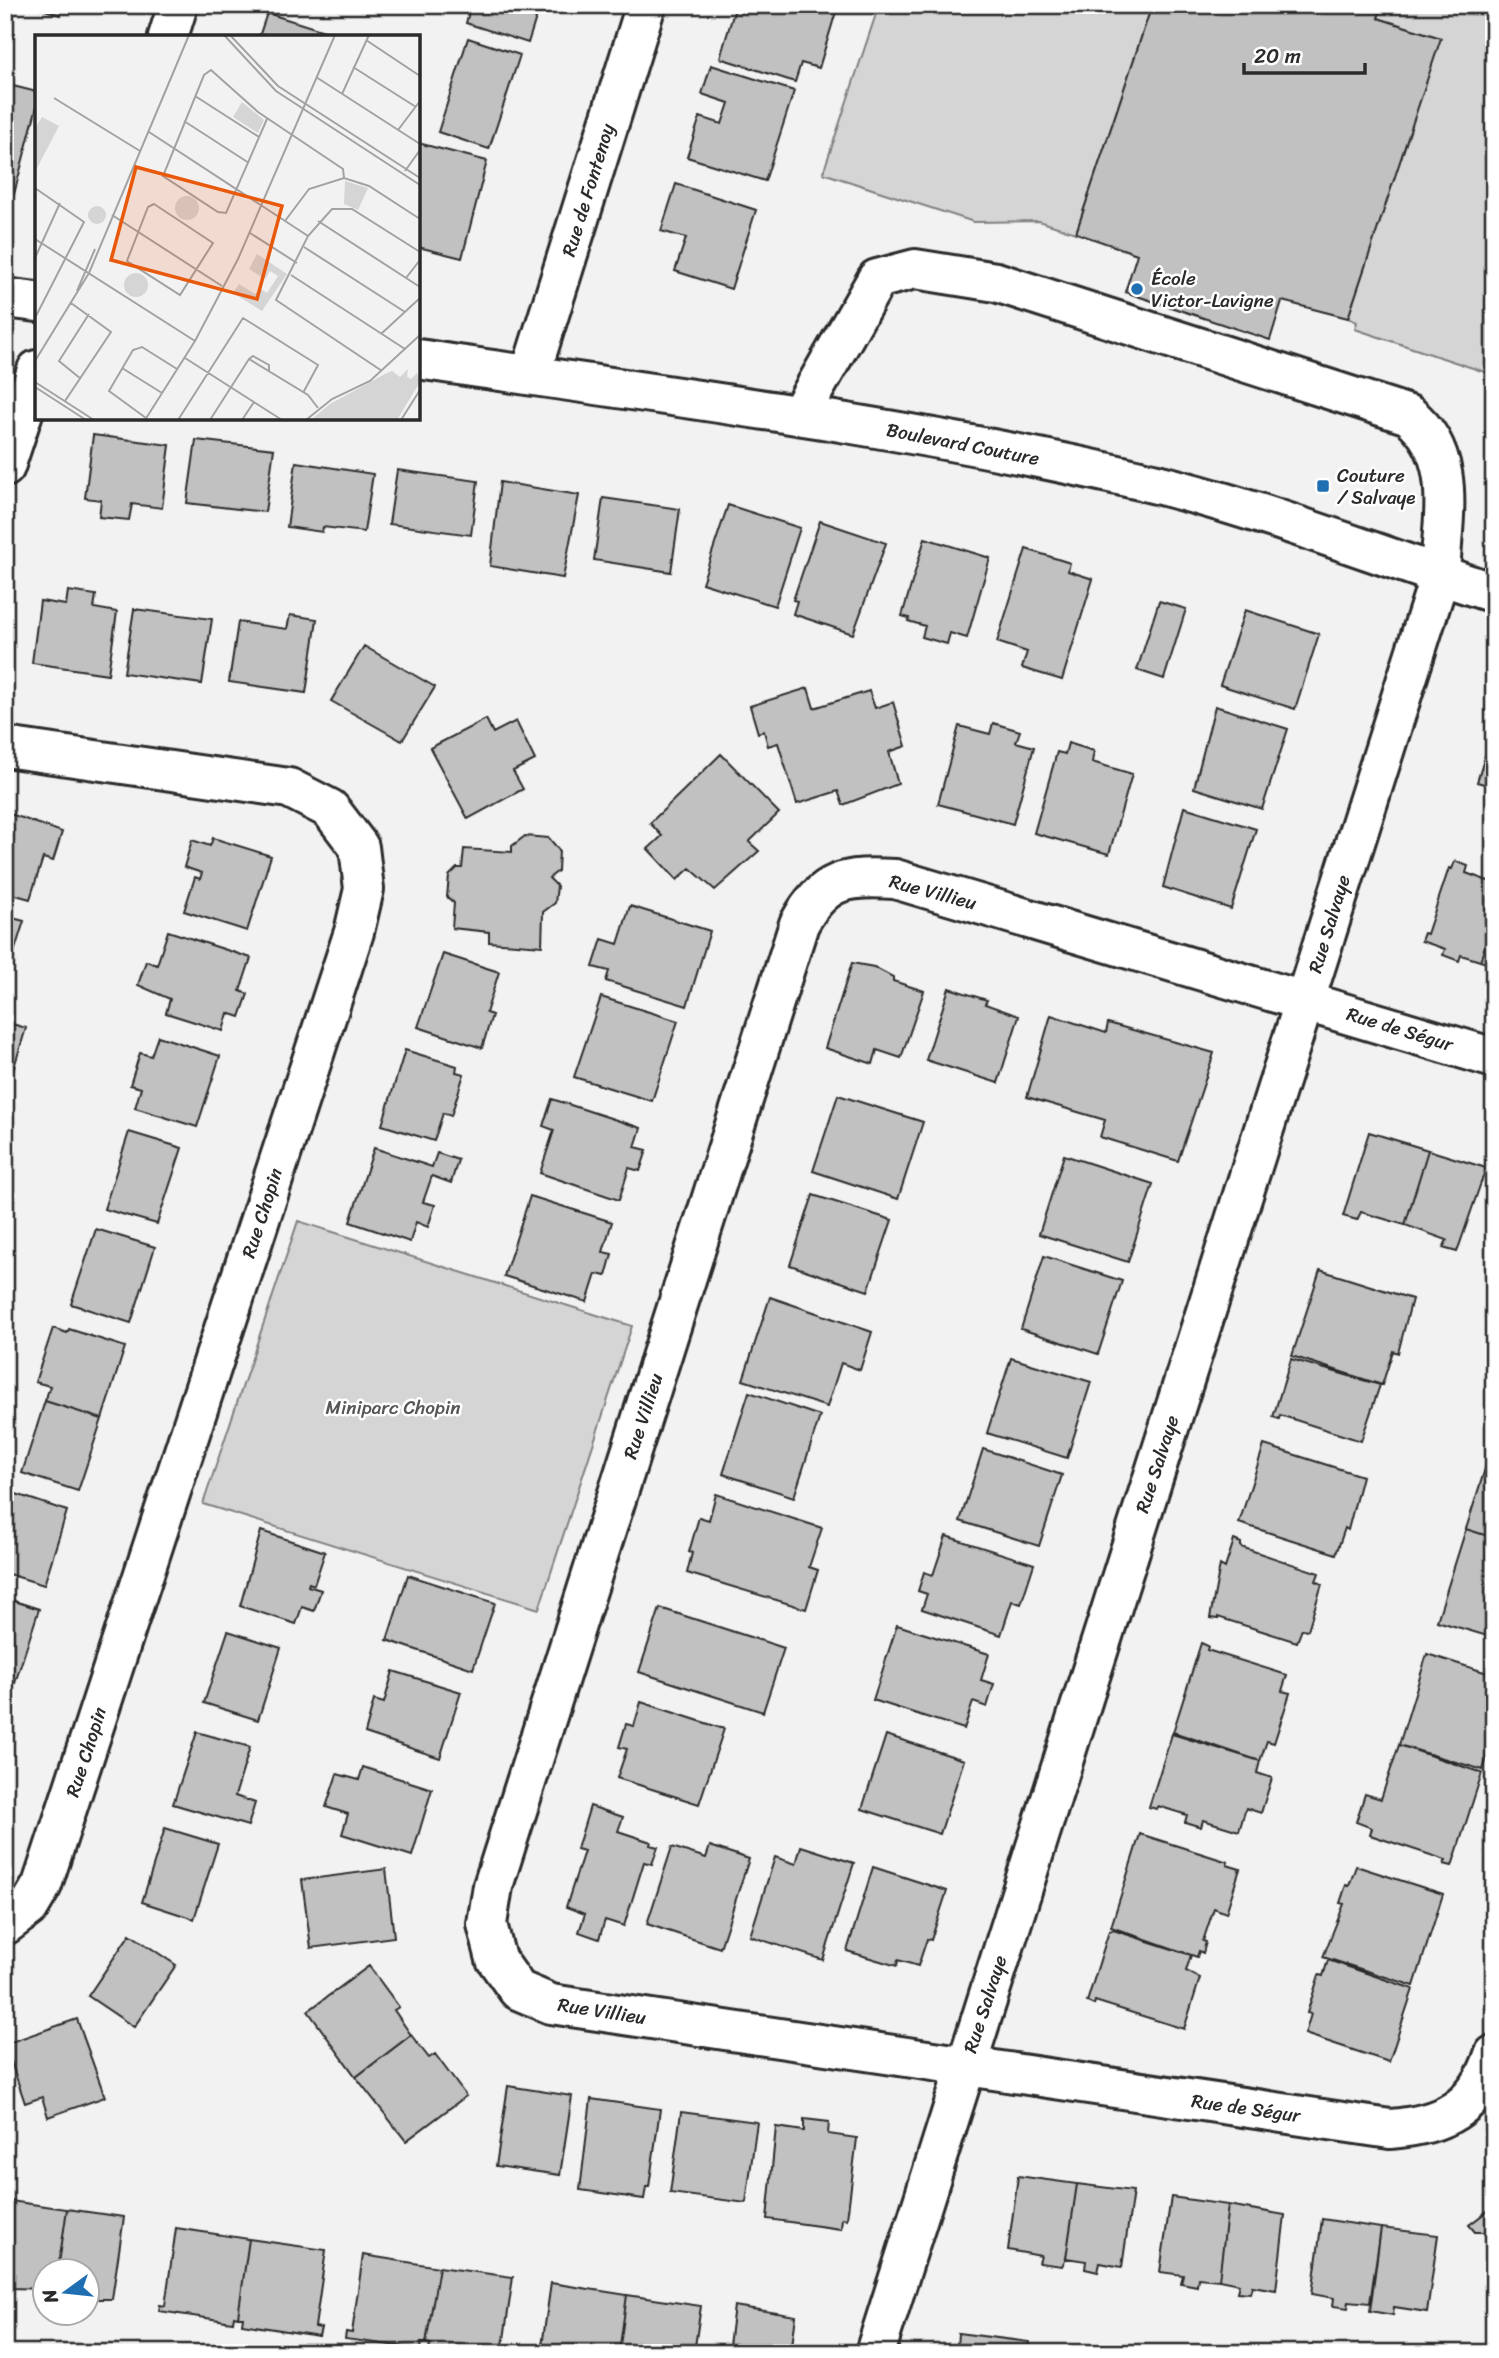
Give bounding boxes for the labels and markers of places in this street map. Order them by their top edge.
place label: École Victor-Lavigne [1151,262,1274,317]
marker: École Victor-Lavigne [1129,281,1145,297]
place label: Couture / Salvaye [1337,459,1416,514]
marker: Couture / Salvaye [1315,478,1331,494]

